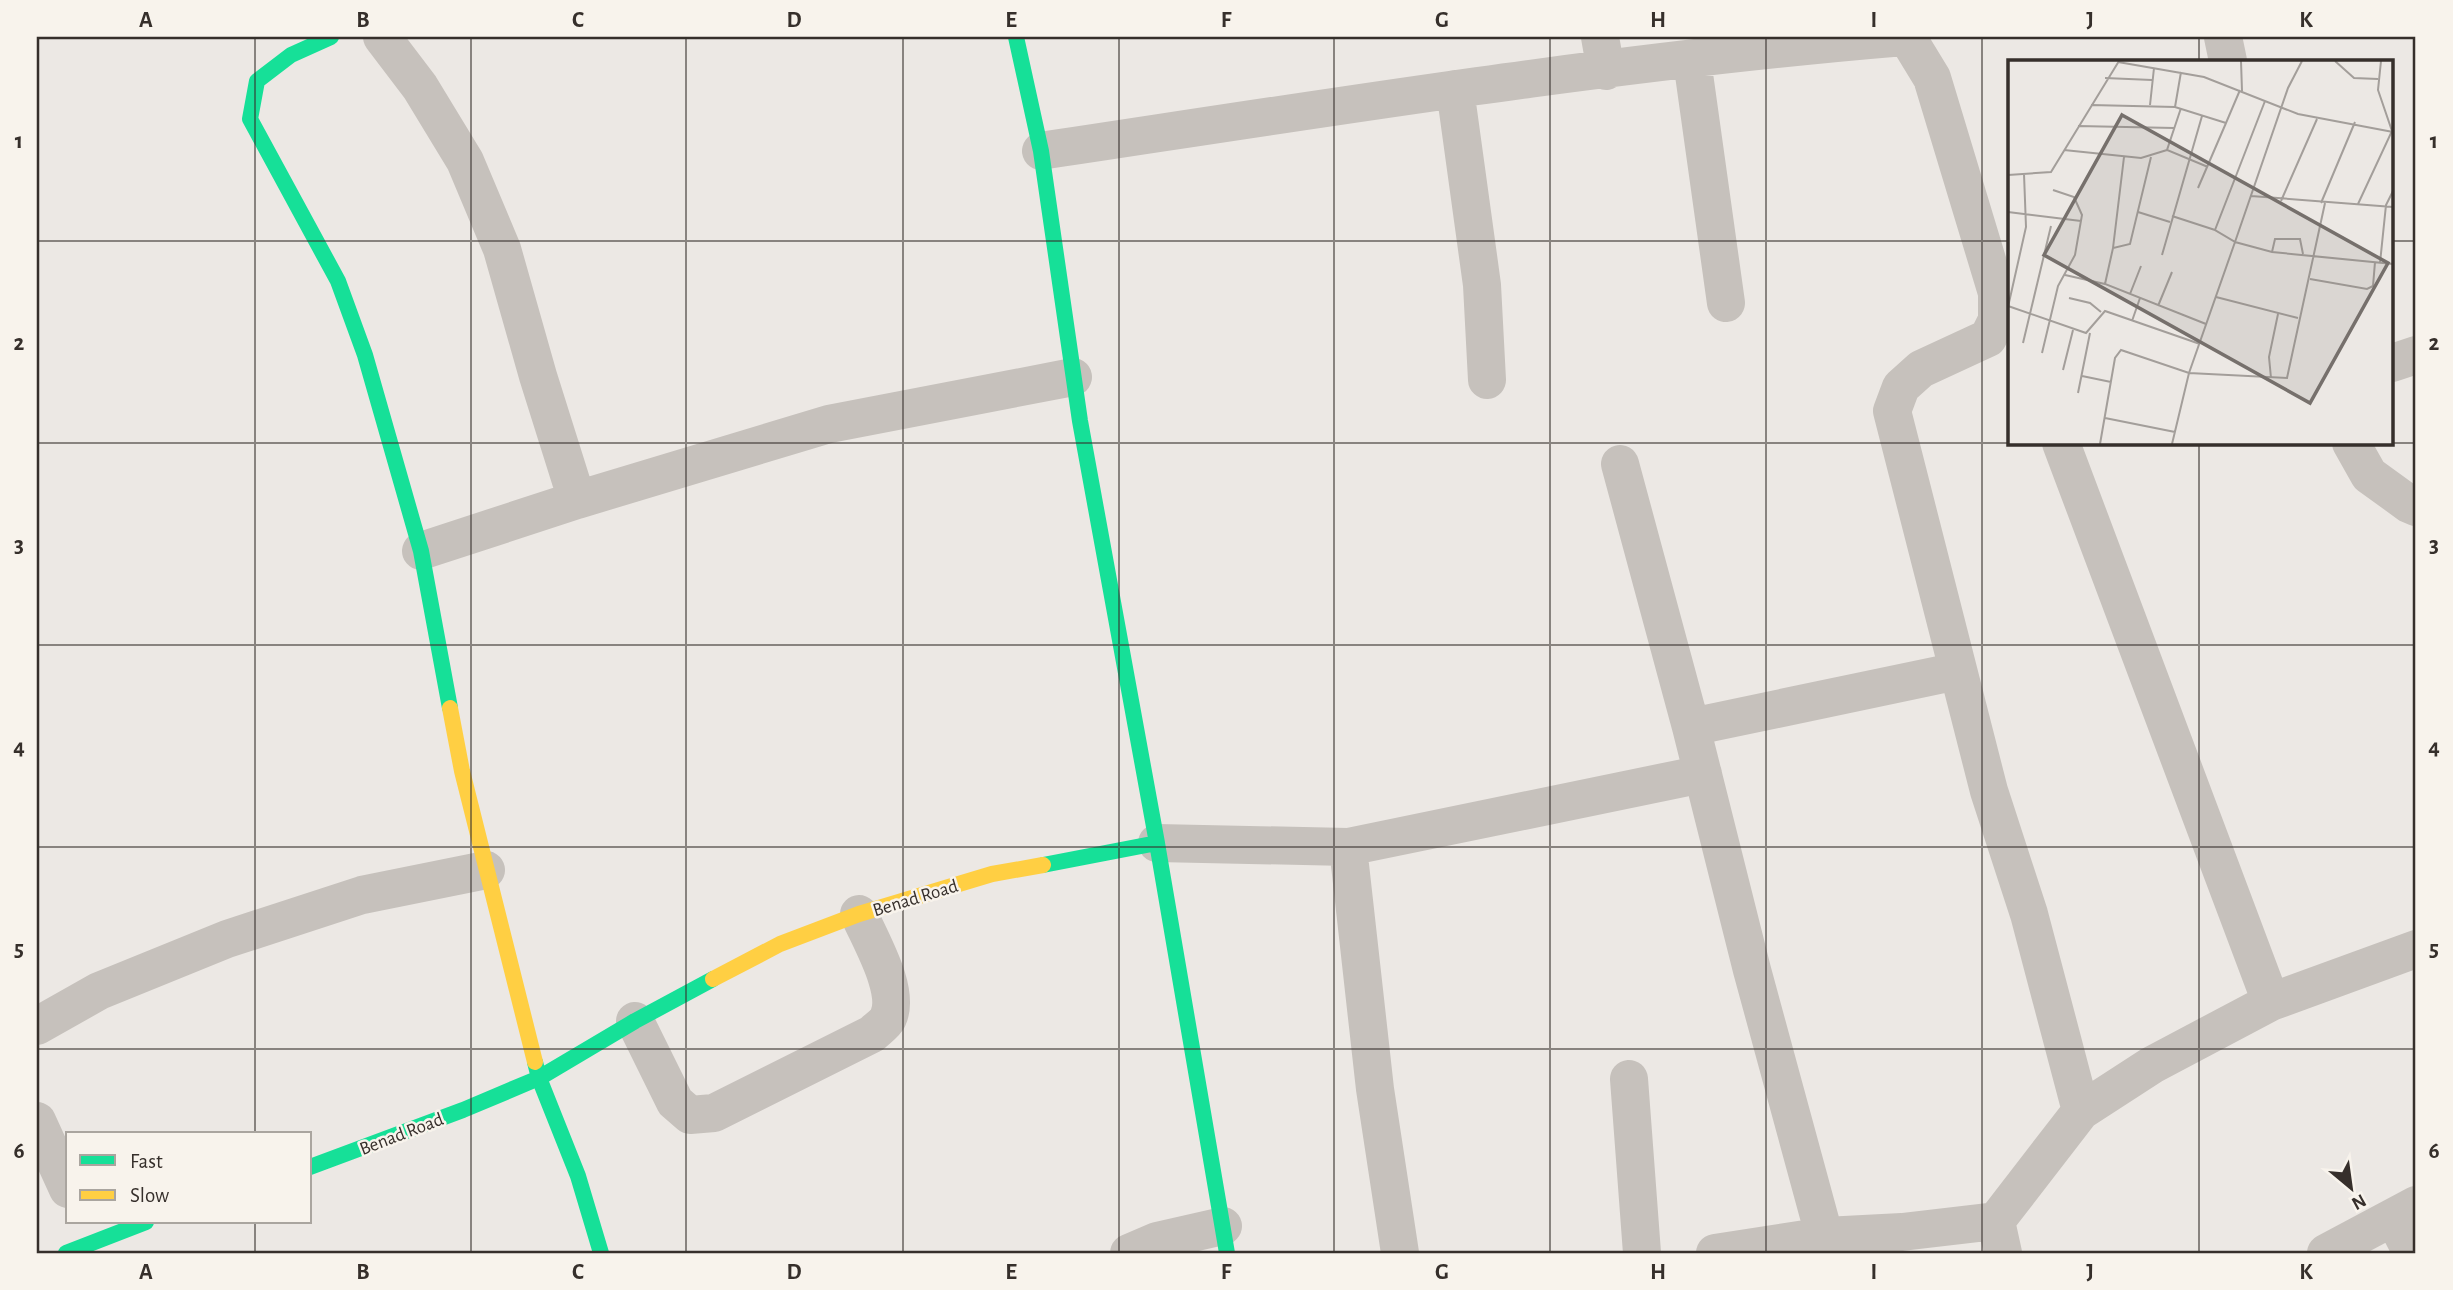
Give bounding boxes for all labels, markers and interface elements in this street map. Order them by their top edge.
text: A [139,9,153,32]
text: B [356,9,370,32]
text: C [572,9,584,32]
text: D [786,9,802,32]
text: E [1005,9,1017,32]
text: F [1221,9,1232,32]
text: G [1435,9,1449,32]
text: H [1650,9,1666,32]
text: I [1871,9,1877,32]
text: J [2086,9,2094,32]
text: K [2299,9,2313,32]
inset map [2008,60,2394,444]
text: 1 [15,130,23,153]
text: 1 [2430,130,2438,153]
text: 2 [14,332,25,355]
text: 2 [2429,332,2440,355]
text: 3 [14,534,24,557]
text: 3 [2429,534,2439,557]
text: 4 [13,736,25,759]
text: 4 [2428,736,2440,759]
street label: Benad Road [871,876,960,920]
text: 5 [14,938,24,961]
text: 5 [2429,938,2439,961]
street label: Benad Road [357,1110,446,1159]
legend [66,1132,312,1224]
text: 6 [13,1140,25,1163]
text: 6 [2428,1140,2440,1163]
text: Fast [130,1151,163,1172]
north arrow [2316,1154,2386,1224]
text: Slow [130,1185,169,1206]
text: N [2348,1190,2369,1213]
text: A [139,1261,153,1284]
text: B [356,1261,370,1284]
text: C [572,1261,584,1284]
text: D [786,1261,802,1284]
text: E [1005,1261,1017,1284]
text: F [1221,1261,1232,1284]
text: G [1435,1261,1449,1284]
text: H [1650,1261,1666,1284]
text: I [1871,1261,1877,1284]
text: J [2086,1261,2094,1284]
text: K [2299,1261,2313,1284]

